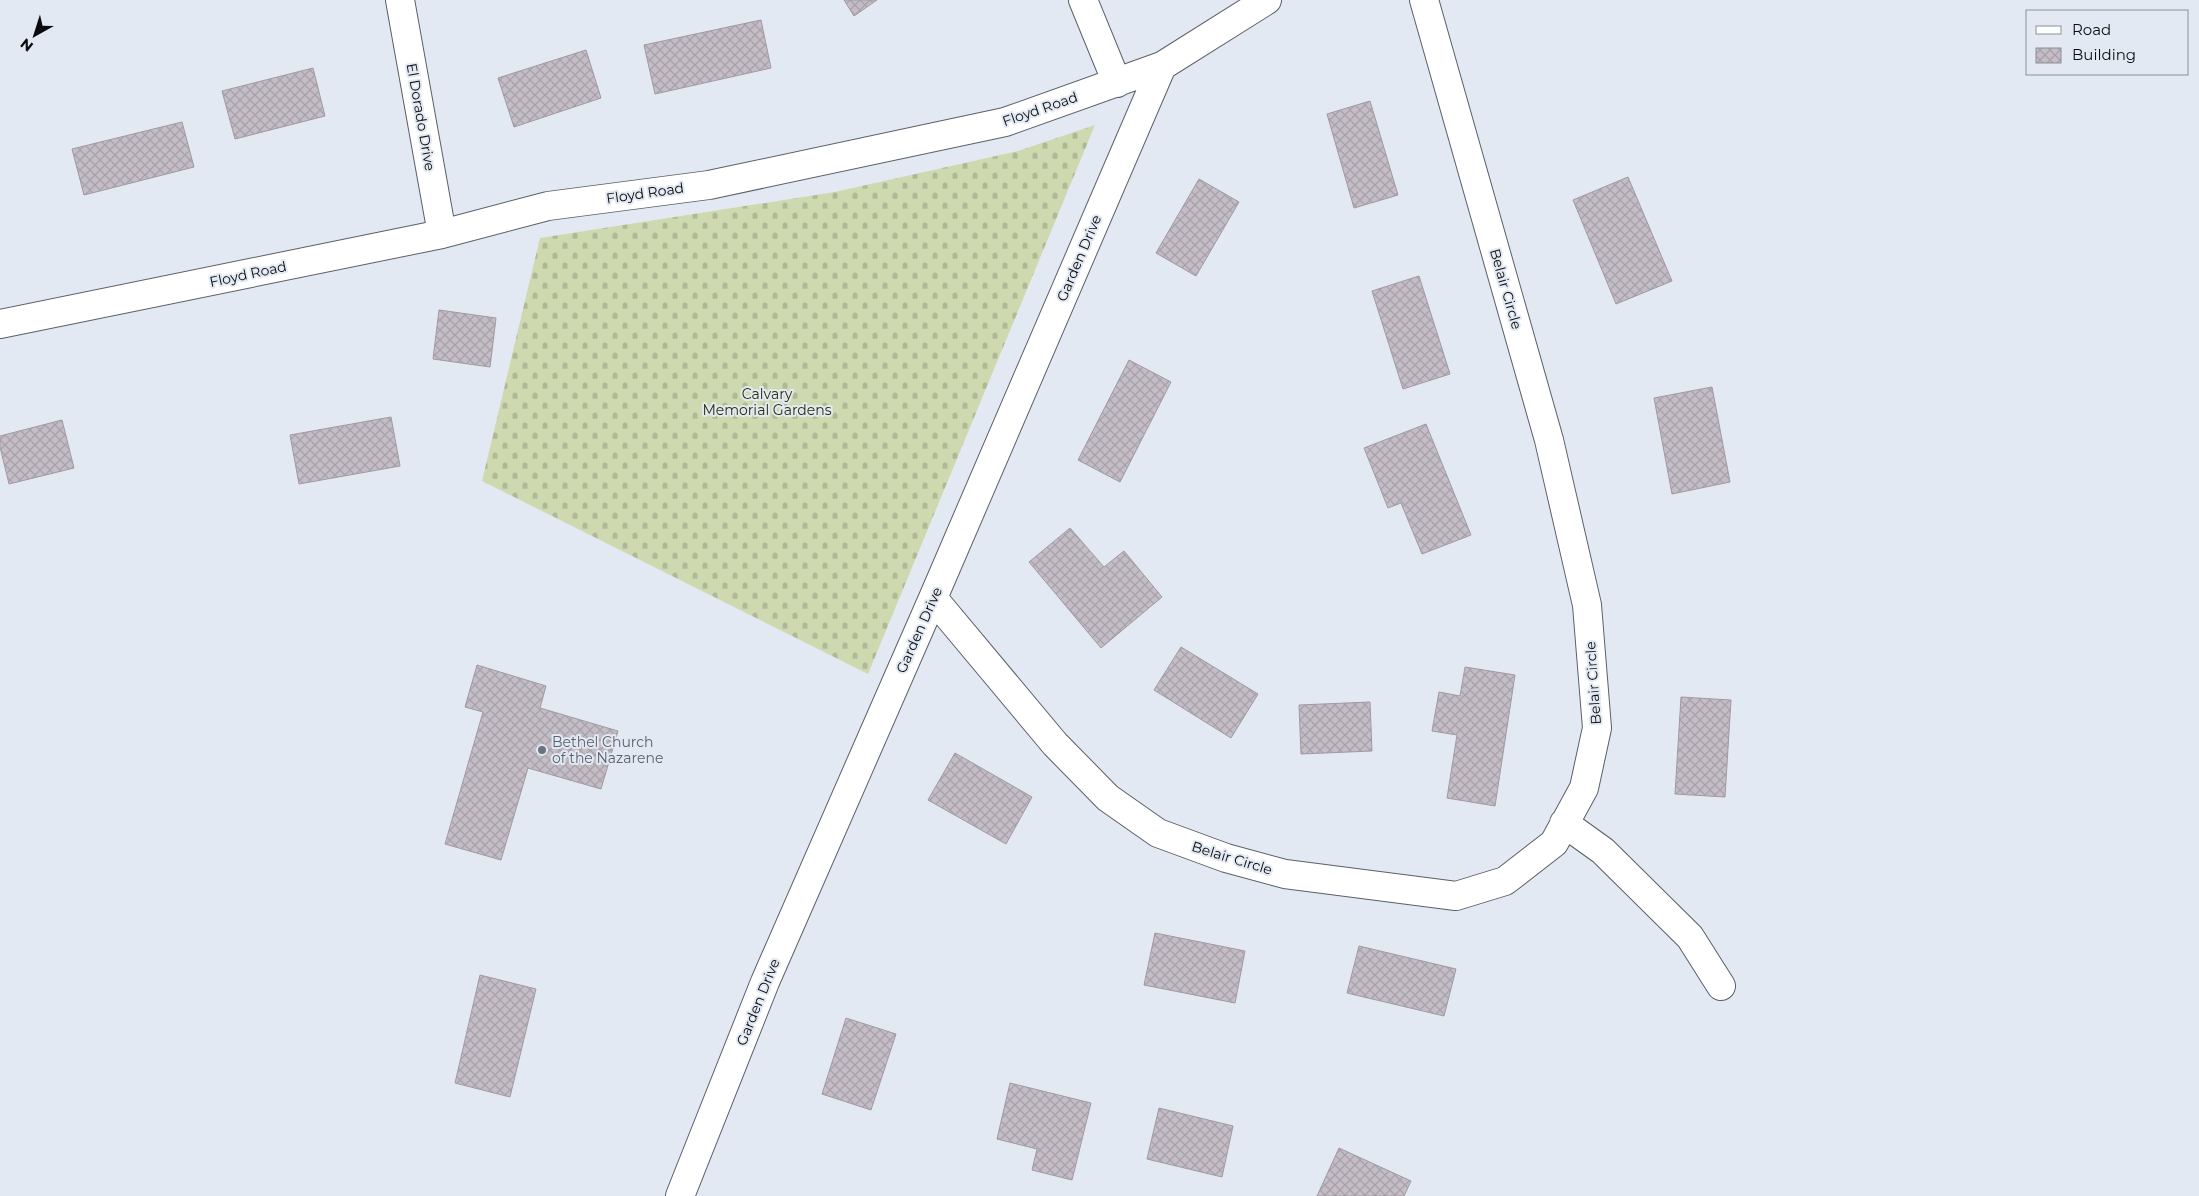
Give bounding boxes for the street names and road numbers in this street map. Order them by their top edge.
street label: El Dorado Drive [403,62,439,172]
street label: Floyd Road [1000,88,1080,130]
street label: Floyd Road [605,179,685,207]
street label: Garden Drive [1053,212,1105,304]
street label: Belair Circle [1486,247,1526,331]
street label: Floyd Road [208,257,288,291]
street label: Garden Drive [892,584,946,676]
street label: Belair Circle [1581,641,1605,725]
street label: Belair Circle [1190,837,1274,879]
street label: Garden Drive [732,956,784,1048]

